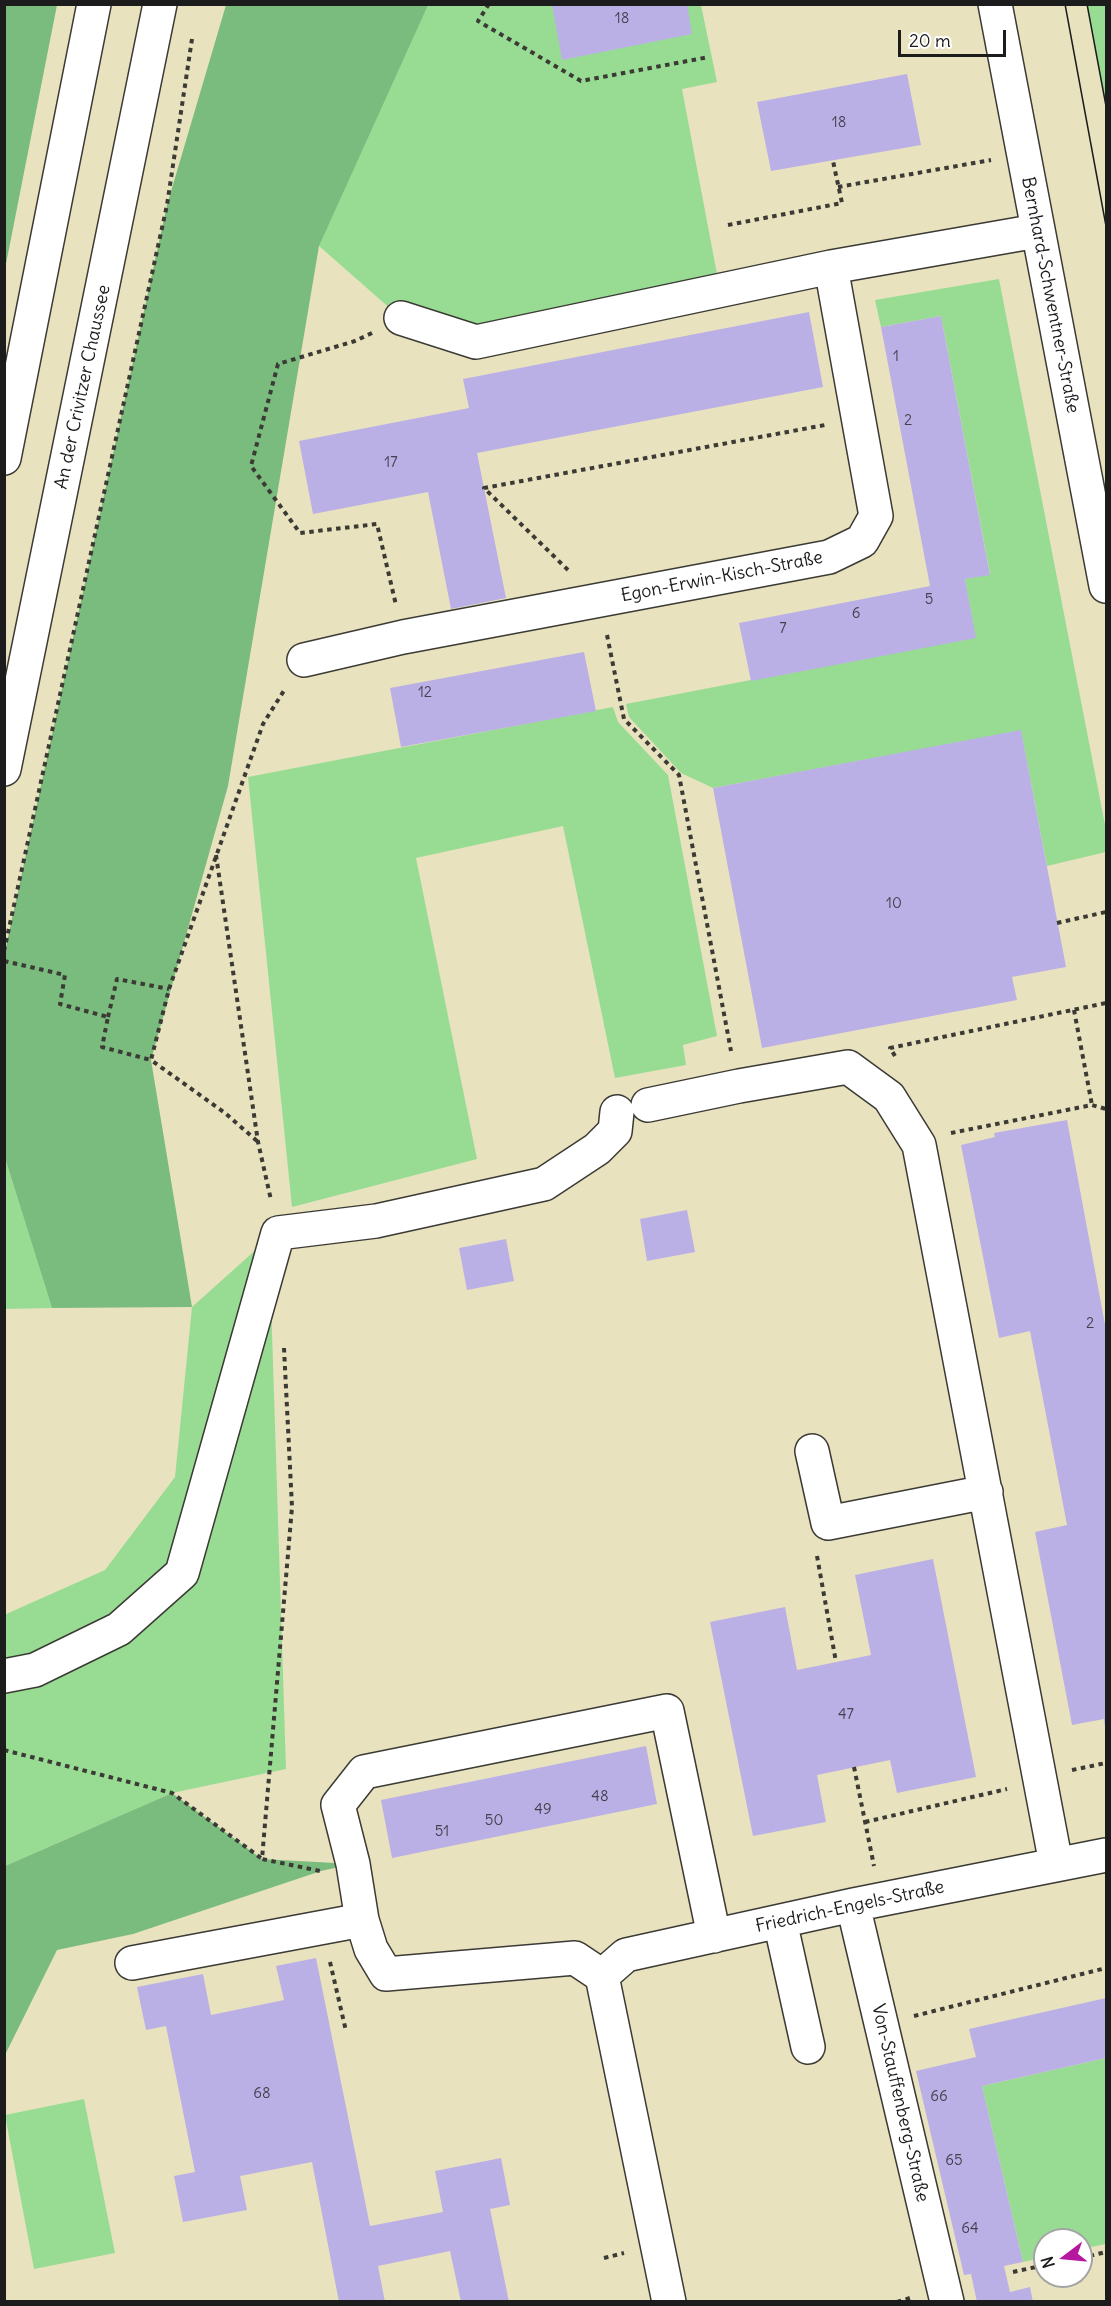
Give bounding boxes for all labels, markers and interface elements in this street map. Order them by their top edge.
house number: 18 [615,10,629,28]
scale bar [901,18,1009,56]
text: 20 m [909,29,951,52]
house number: 18 [832,114,846,132]
street label: Bernhard-Schwentner-Straße [1016,175,1084,415]
street label: An der Crivitzer Chaussee [51,283,115,491]
house number: 1 [893,348,899,366]
house number: 2 [904,412,912,430]
house number: 17 [384,454,398,472]
street label: Egon-Erwin-Kisch-Straße [619,547,825,607]
house number: 5 [925,591,933,609]
house number: 6 [852,605,860,623]
house number: 7 [779,620,787,638]
house number: 12 [418,684,432,702]
house number: 10 [886,895,902,913]
house number: 2 [1086,1315,1094,1333]
house number: 47 [838,1706,854,1724]
house number: 48 [591,1788,609,1806]
house number: 49 [534,1801,552,1819]
house number: 50 [485,1812,503,1830]
house number: 51 [435,1823,449,1841]
street label: Friedrich-Engels-Straße [754,1876,946,1938]
street label: Von-Stauffenberg-Straße [867,2002,933,2204]
house number: 68 [253,2085,271,2103]
house number: 66 [930,2088,948,2106]
house number: 65 [945,2152,963,2170]
house number: 64 [961,2220,979,2238]
north arrow [1033,2228,1093,2288]
text: N [1036,2254,1059,2270]

